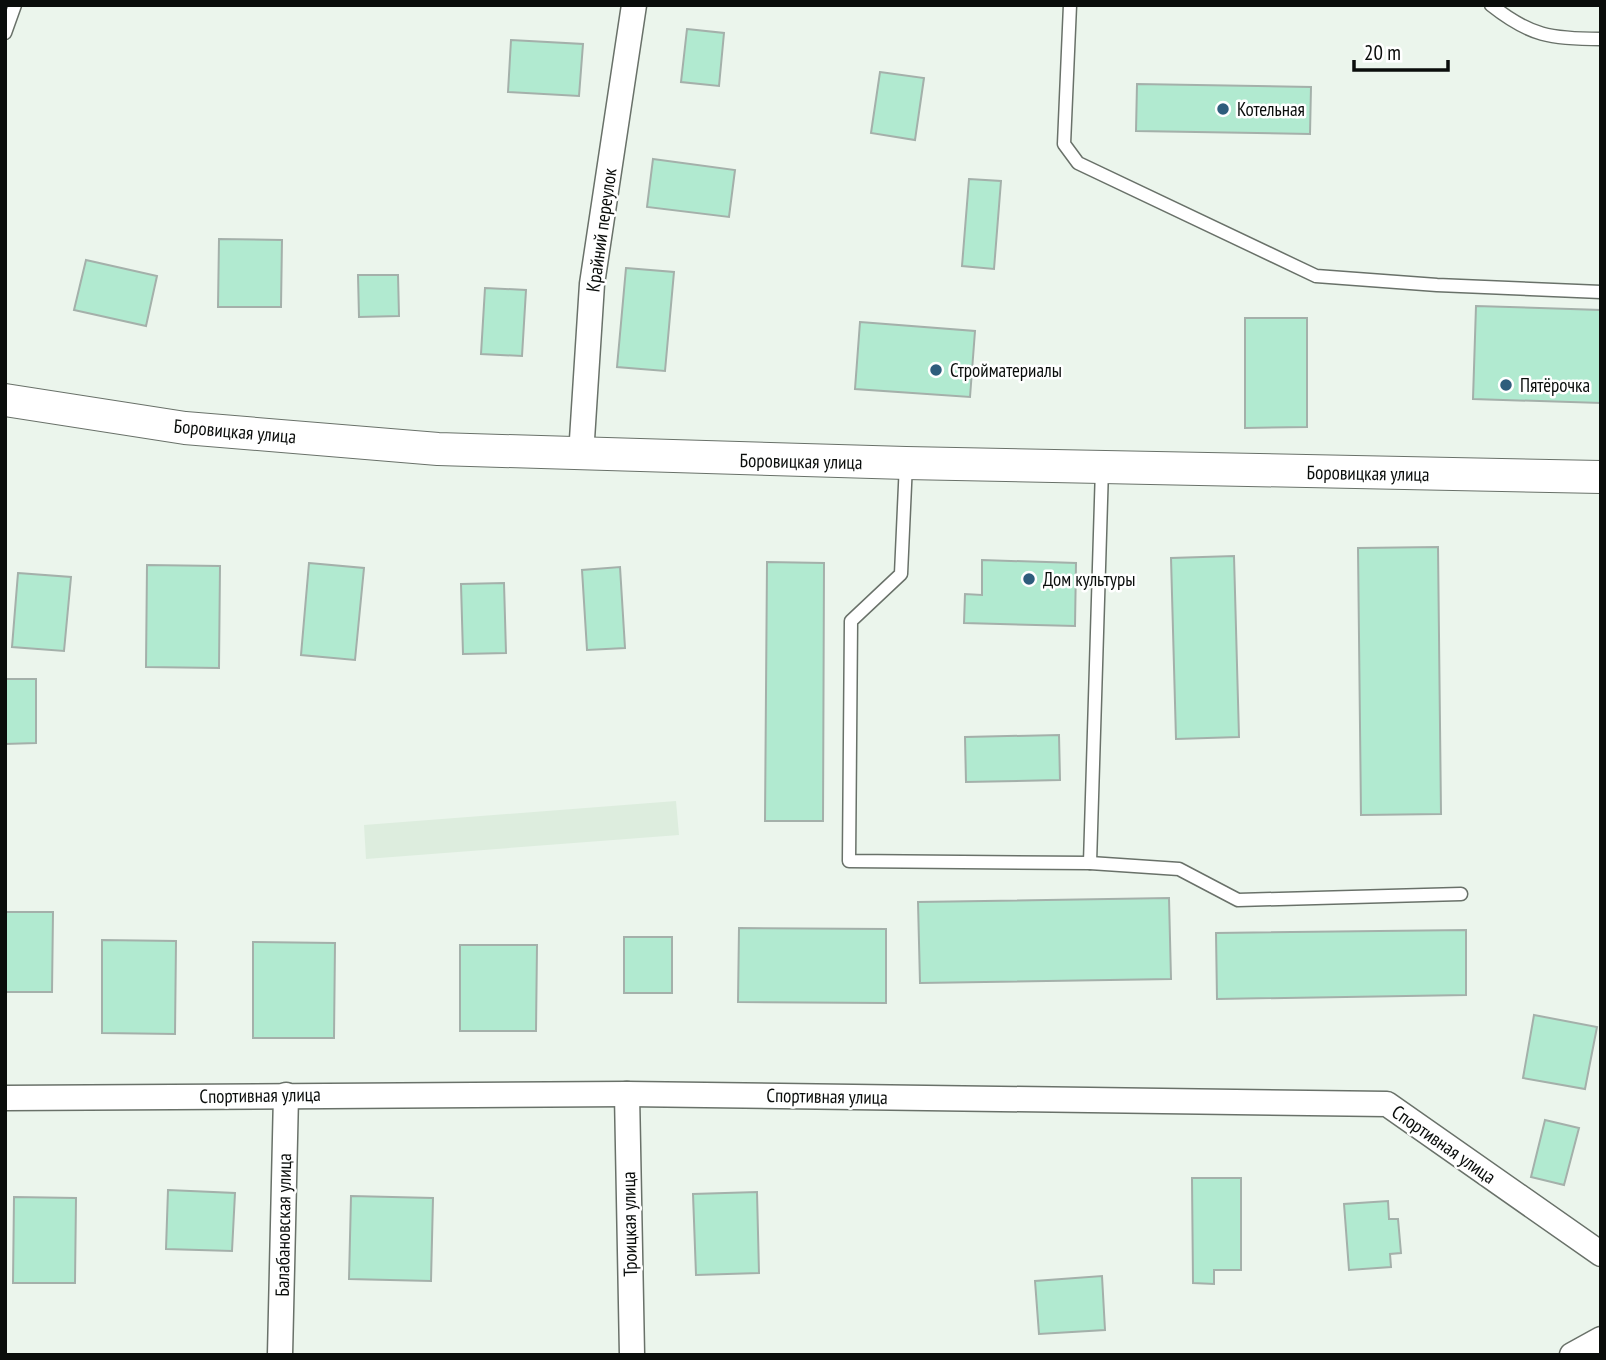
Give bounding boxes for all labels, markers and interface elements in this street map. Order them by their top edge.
scale bar [1354,28,1448,72]
text: 20 m [1364,39,1401,66]
place label: Котельная [1237,97,1305,121]
marker: Котельная [1215,101,1231,117]
street label: Крайний переулок [580,166,622,293]
place label: Стройматериалы [950,358,1062,382]
marker: Стройматериалы [928,362,944,378]
place label: Пятёрочка [1520,373,1590,397]
marker: Пятёрочка [1498,377,1514,393]
street label: Боровицкая улица [173,414,297,448]
street label: Боровицкая улица [739,448,863,474]
street label: Боровицкая улица [1306,460,1430,486]
place label: Дом культуры [1043,567,1135,591]
marker: Дом культуры [1021,571,1037,587]
street label: Спортивная улица [199,1082,321,1108]
street label: Спортивная улица [766,1083,888,1109]
street label: Спортивная улица [1387,1099,1501,1189]
street label: Балабановская улица [270,1153,296,1297]
street label: Троицкая улица [616,1171,642,1277]

